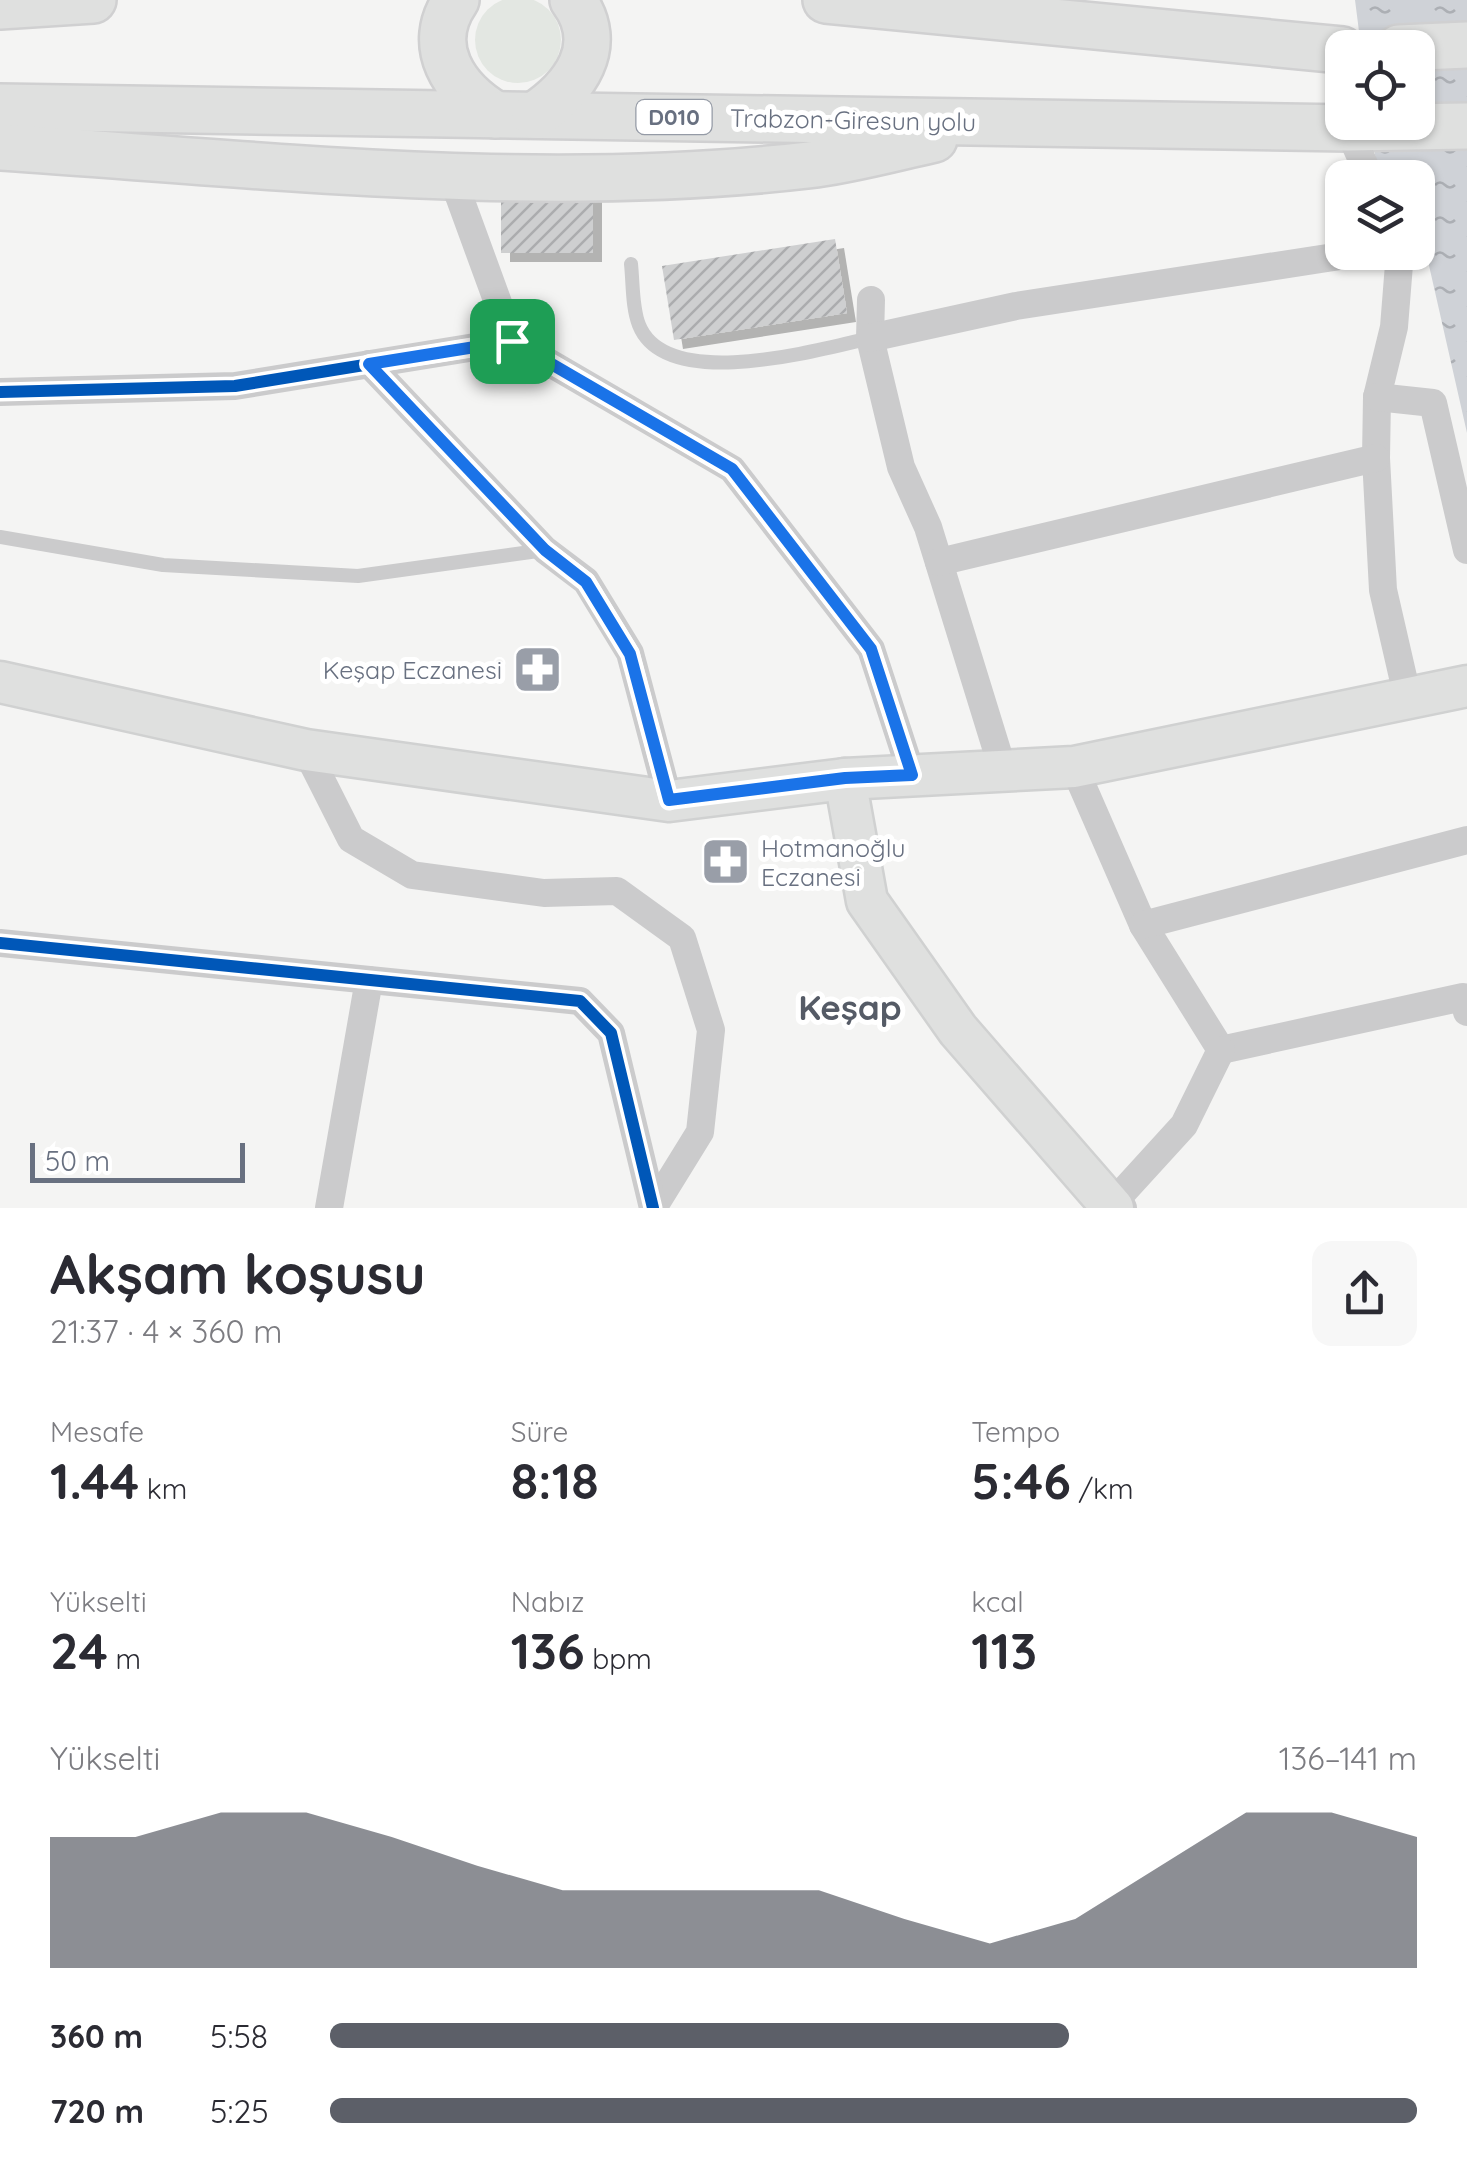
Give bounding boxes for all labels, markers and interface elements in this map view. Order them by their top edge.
map controls [1325,30,1435,270]
button: locate [1325,30,1435,140]
road number: D010 [636,100,712,134]
street label: Trabzon-Giresun yolu [730,102,976,137]
button: layers [1325,160,1435,270]
pin [470,299,555,384]
icon: arrive [485,314,540,369]
pharmacy icon: Keşap Eczanesi [511,644,563,696]
place label: Keşap Eczanesi [323,654,502,685]
place label: Hotmanoğlu Eczanesi [761,832,906,892]
pharmacy icon: Hotmanoğlu Eczanesi [700,836,752,888]
district label: Keşap [798,985,902,1029]
scale bar [30,1138,245,1182]
text: 50 m [45,1143,110,1178]
text: Akşam koşusu [50,1239,426,1308]
button: share [1312,1241,1417,1346]
text: 21:37 · 4 × 360 m [50,1311,283,1351]
text: Mesafe [50,1414,144,1449]
text: Süre [511,1414,568,1449]
text: Tempo [971,1414,1060,1449]
text: 1.44 [50,1449,139,1512]
text: 8:18 [511,1449,599,1512]
text: 5:46 [971,1449,1071,1512]
text: km [139,1471,187,1506]
text: /km [1071,1471,1134,1506]
text: Yükselti [50,1584,147,1619]
text: Nabız [511,1584,584,1619]
text: kcal [971,1584,1024,1619]
text: 24 [50,1619,108,1682]
text: 136 [511,1619,585,1682]
text: 113 [971,1619,1037,1682]
text: m [108,1641,141,1676]
text: bpm [585,1641,652,1676]
text: Yükselti [50,1738,160,1778]
text: 136–141 m [1279,1738,1417,1778]
text: 360 m [50,2016,143,2056]
text: 5:58 [210,2016,268,2056]
text: 720 m [50,2091,144,2131]
text: 5:25 [210,2091,269,2131]

